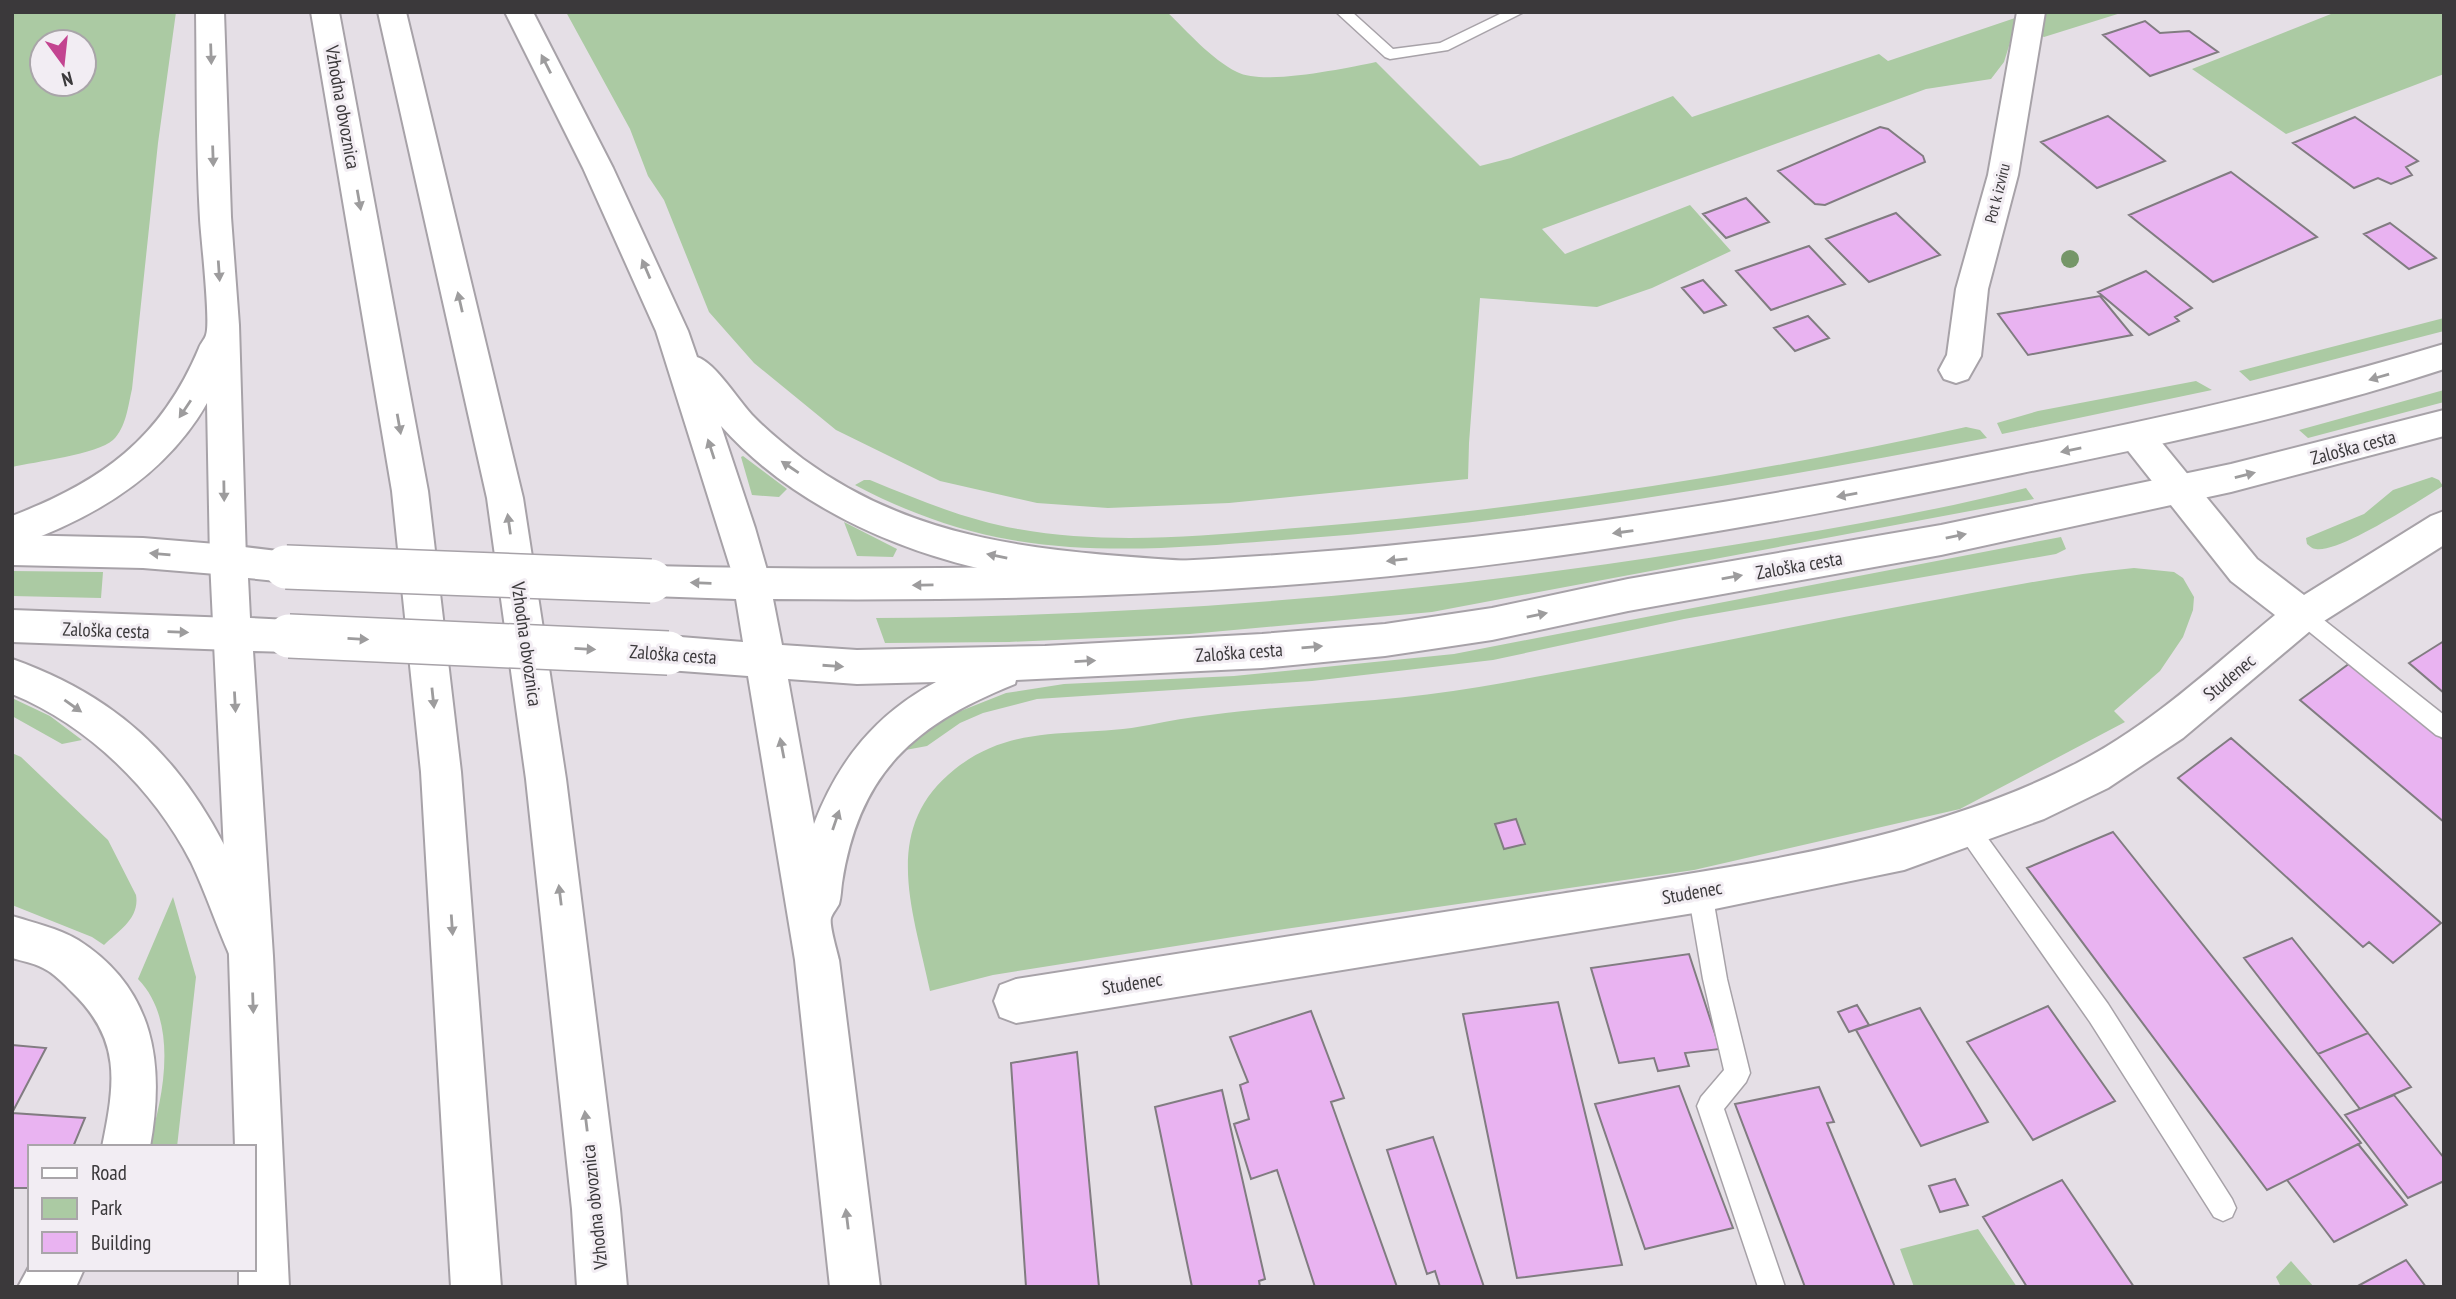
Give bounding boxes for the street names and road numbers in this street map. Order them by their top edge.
street label: Vzhodna obvoznica [320,42,366,171]
street label: Pot k izviru [1980,161,2014,225]
street label: Zaloška cesta [2308,424,2398,470]
street label: Zaloška cesta [1754,546,1844,584]
street label: Vzhodna obvoznica [506,579,548,708]
street label: Zaloška cesta [62,616,150,644]
street label: Zaloška cesta [1195,637,1283,667]
street label: Zaloška cesta [629,639,717,669]
street label: Studenec [2198,648,2260,706]
street label: Studenec [1660,875,1724,909]
street label: Studenec [1100,966,1164,1000]
street label: Vzhodna obvoznica [576,1144,613,1271]

